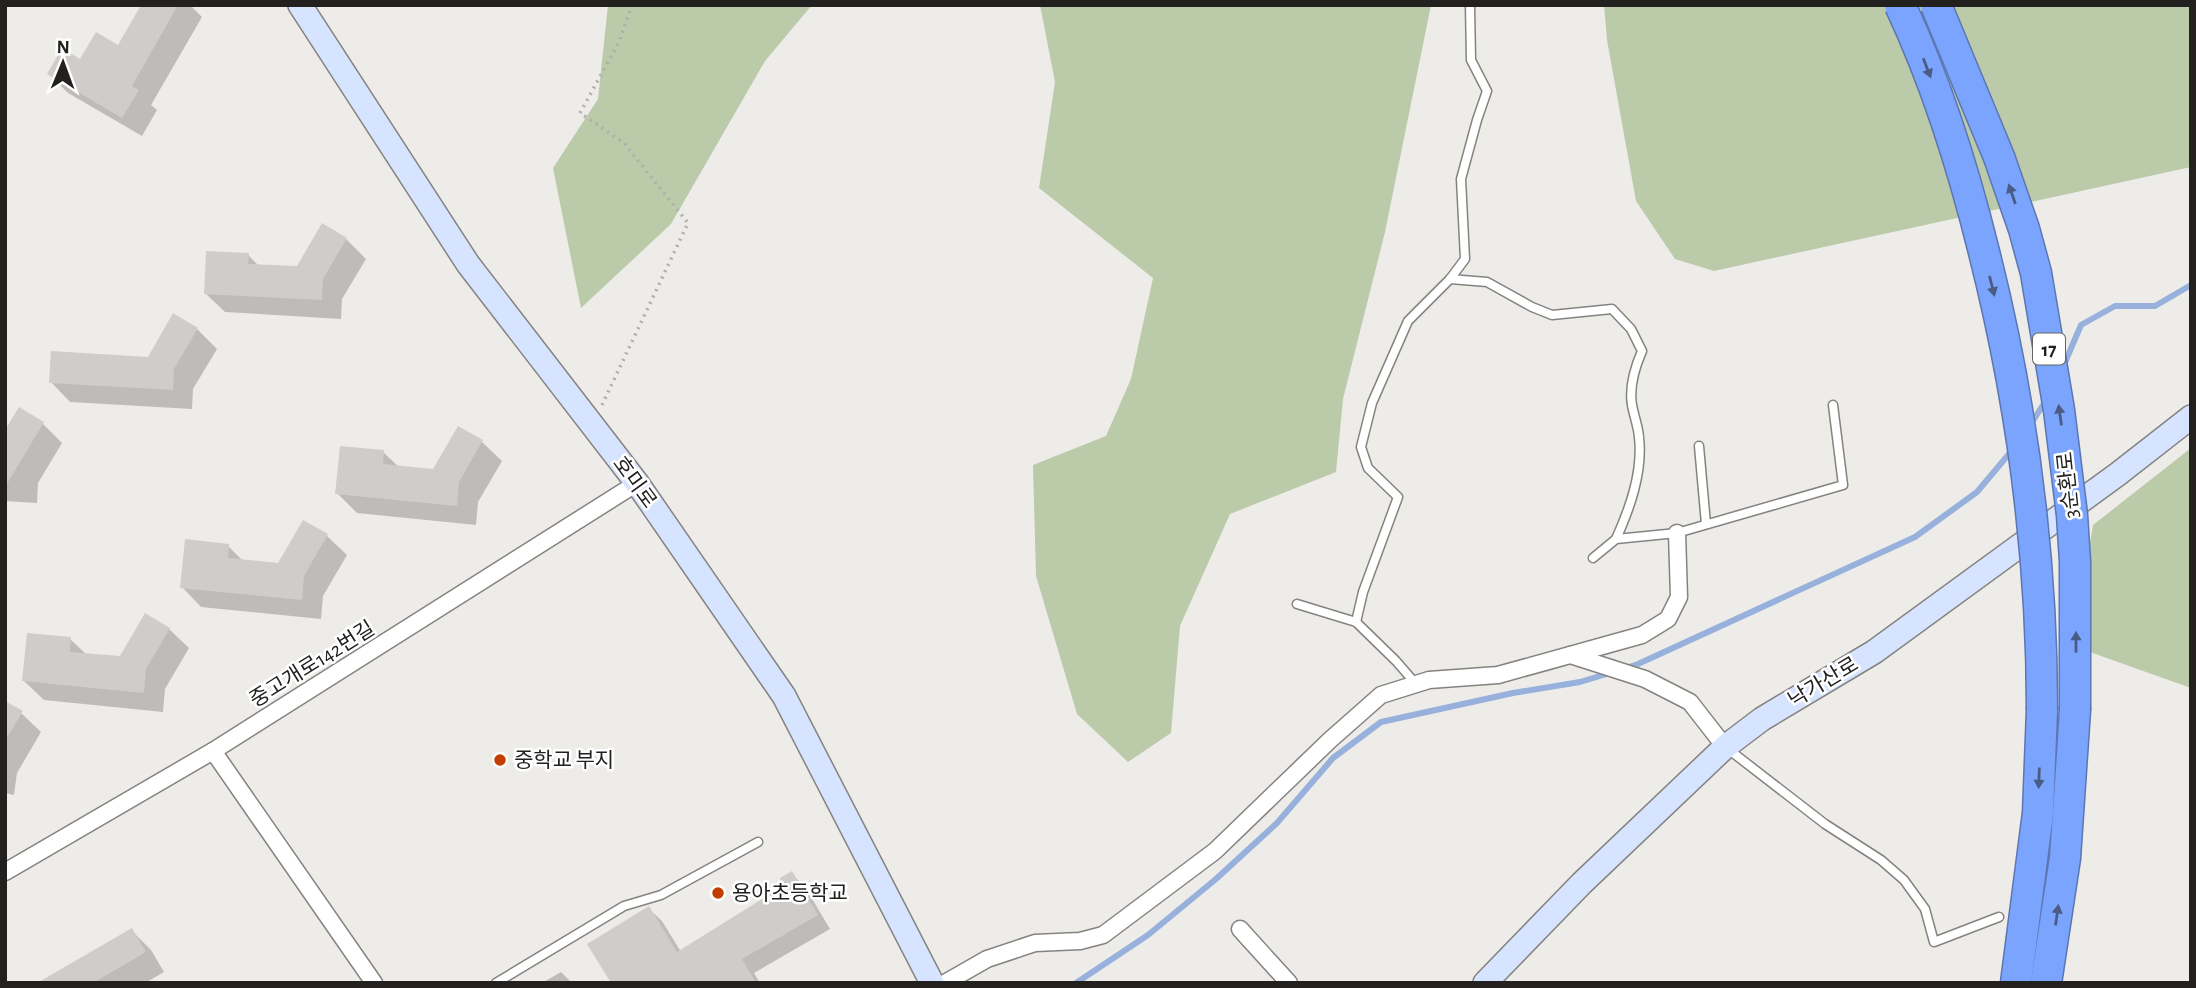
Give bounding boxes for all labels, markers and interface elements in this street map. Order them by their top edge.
north arrow [28,28,98,98]
text: N [56,38,70,57]
one-way arrow [1921,58,1932,79]
one-way arrow [2006,183,2017,204]
one-way arrow [1987,275,1998,297]
road number: 17 [2033,334,2065,364]
one-way arrow [2054,404,2065,426]
street label: 3순환로 [2054,451,2082,519]
street label: 호미로 [609,452,661,512]
street label: 중고개로142번길 [246,617,378,711]
one-way arrow [2070,631,2082,653]
street label: 낙가산로 [1784,653,1862,711]
place label: 중학교 부지 [514,749,614,771]
marker: 중학교 부지 [492,752,508,768]
one-way arrow [2034,767,2045,789]
place label: 용아초등학교 [732,882,848,904]
marker: 용아초등학교 [710,885,726,901]
one-way arrow [2052,904,2063,926]

